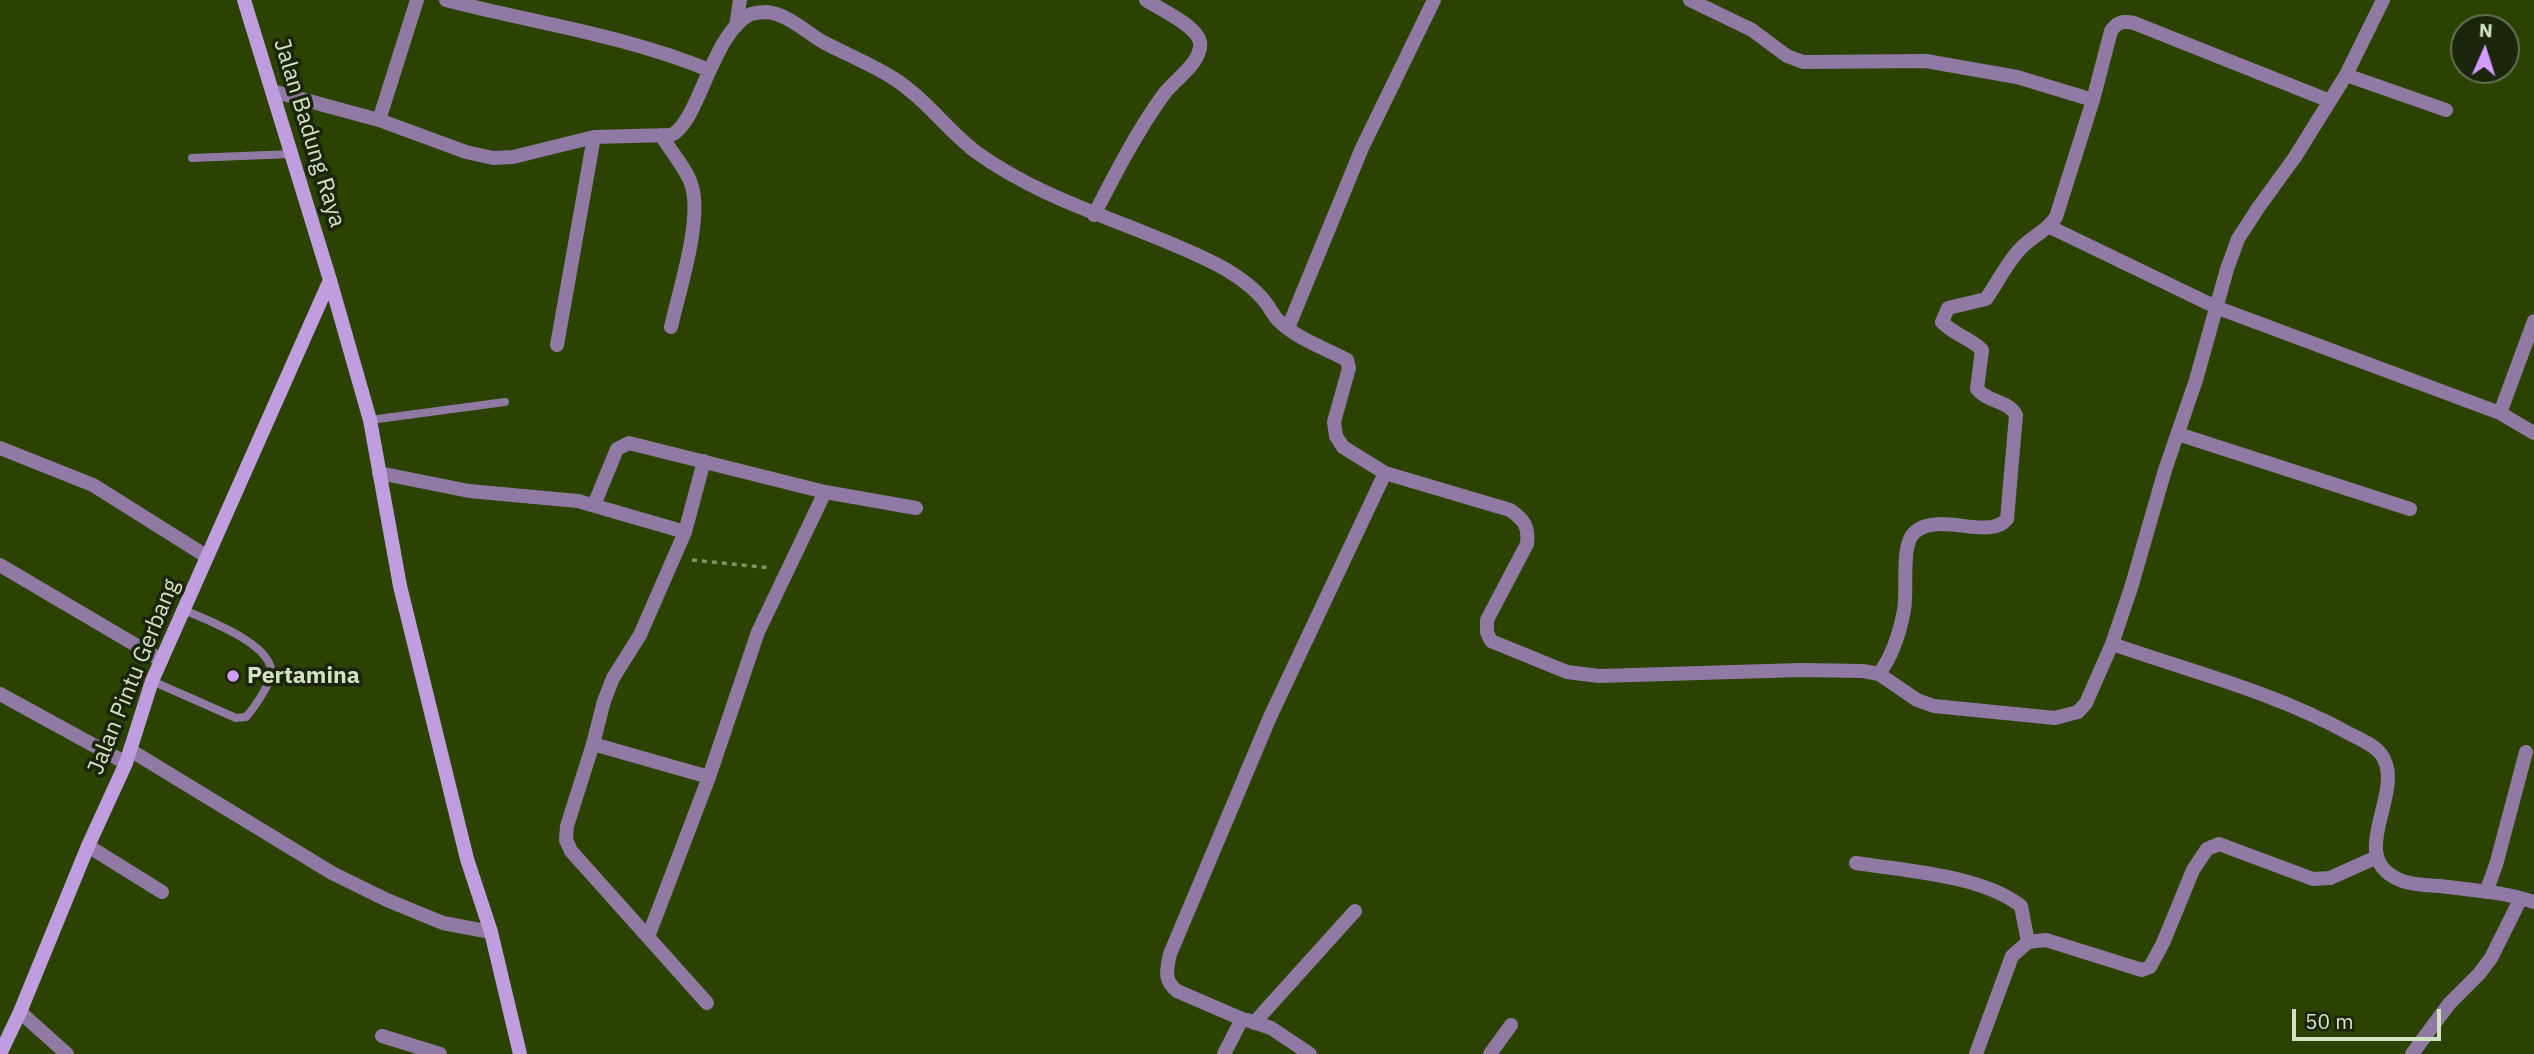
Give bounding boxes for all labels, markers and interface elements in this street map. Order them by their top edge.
north arrow [2450,14,2520,84]
text: N [2478,18,2493,42]
street label: Jalan Badung Raya [267,35,351,231]
street label: Jalan Pintu Gerbang [82,575,186,779]
place label: Pertamina [247,662,360,690]
marker: Pertamina [225,668,241,684]
scale bar [2296,995,2445,1038]
text: 50 m [2305,1007,2354,1035]

